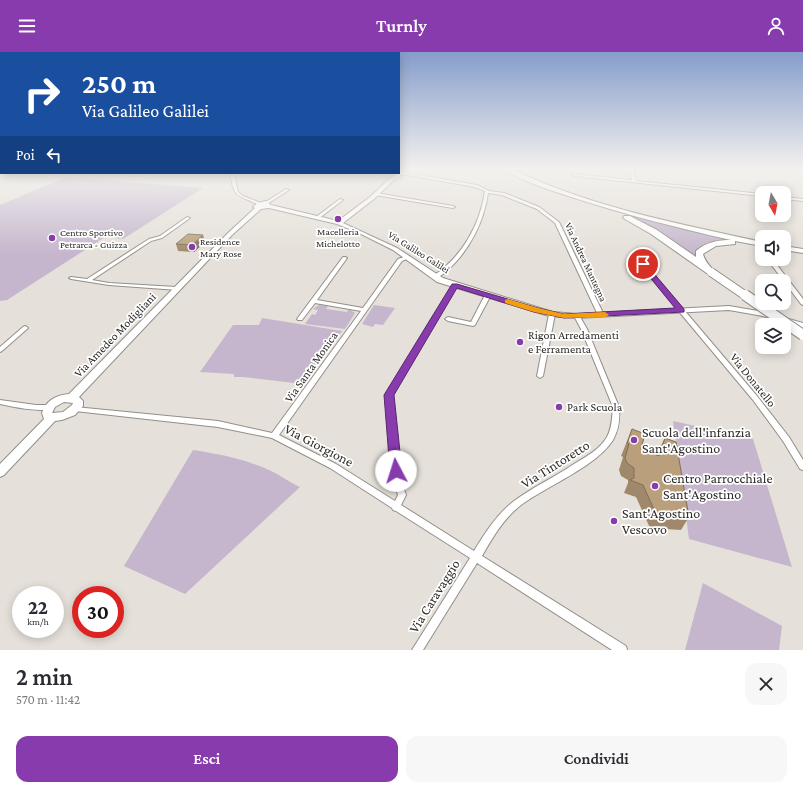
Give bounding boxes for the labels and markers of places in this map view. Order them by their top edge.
marker: Macelleria Michelotto [333,214,343,224]
place label: Macelleria Michelotto [316,226,360,249]
place label: Centro Sportivo Petrarca - Guizza [60,227,128,250]
marker: Centro Sportivo Petrarca - Guizza [47,233,57,243]
place label: Residence Mary Rose [200,236,242,259]
marker: Residence Mary Rose [187,242,197,252]
pin [626,247,660,281]
place label: Rigon Arredamenti e Ferramenta [528,328,619,356]
marker: Rigon Arredamenti e Ferramenta [515,337,525,347]
place label: Park Scuola [567,400,623,414]
marker: Park Scuola [554,402,564,412]
place label: Scuola dell'infanzia Sant'Agostino [642,424,752,456]
marker: Scuola dell'infanzia Sant'Agostino [629,435,639,445]
place label: Centro Parrocchiale Sant'Agostino [663,470,773,502]
marker: Centro Parrocchiale Sant'Agostino [650,481,660,491]
place label: Sant'Agostino Vescovo [622,505,700,537]
marker: Sant'Agostino Vescovo [609,516,619,526]

